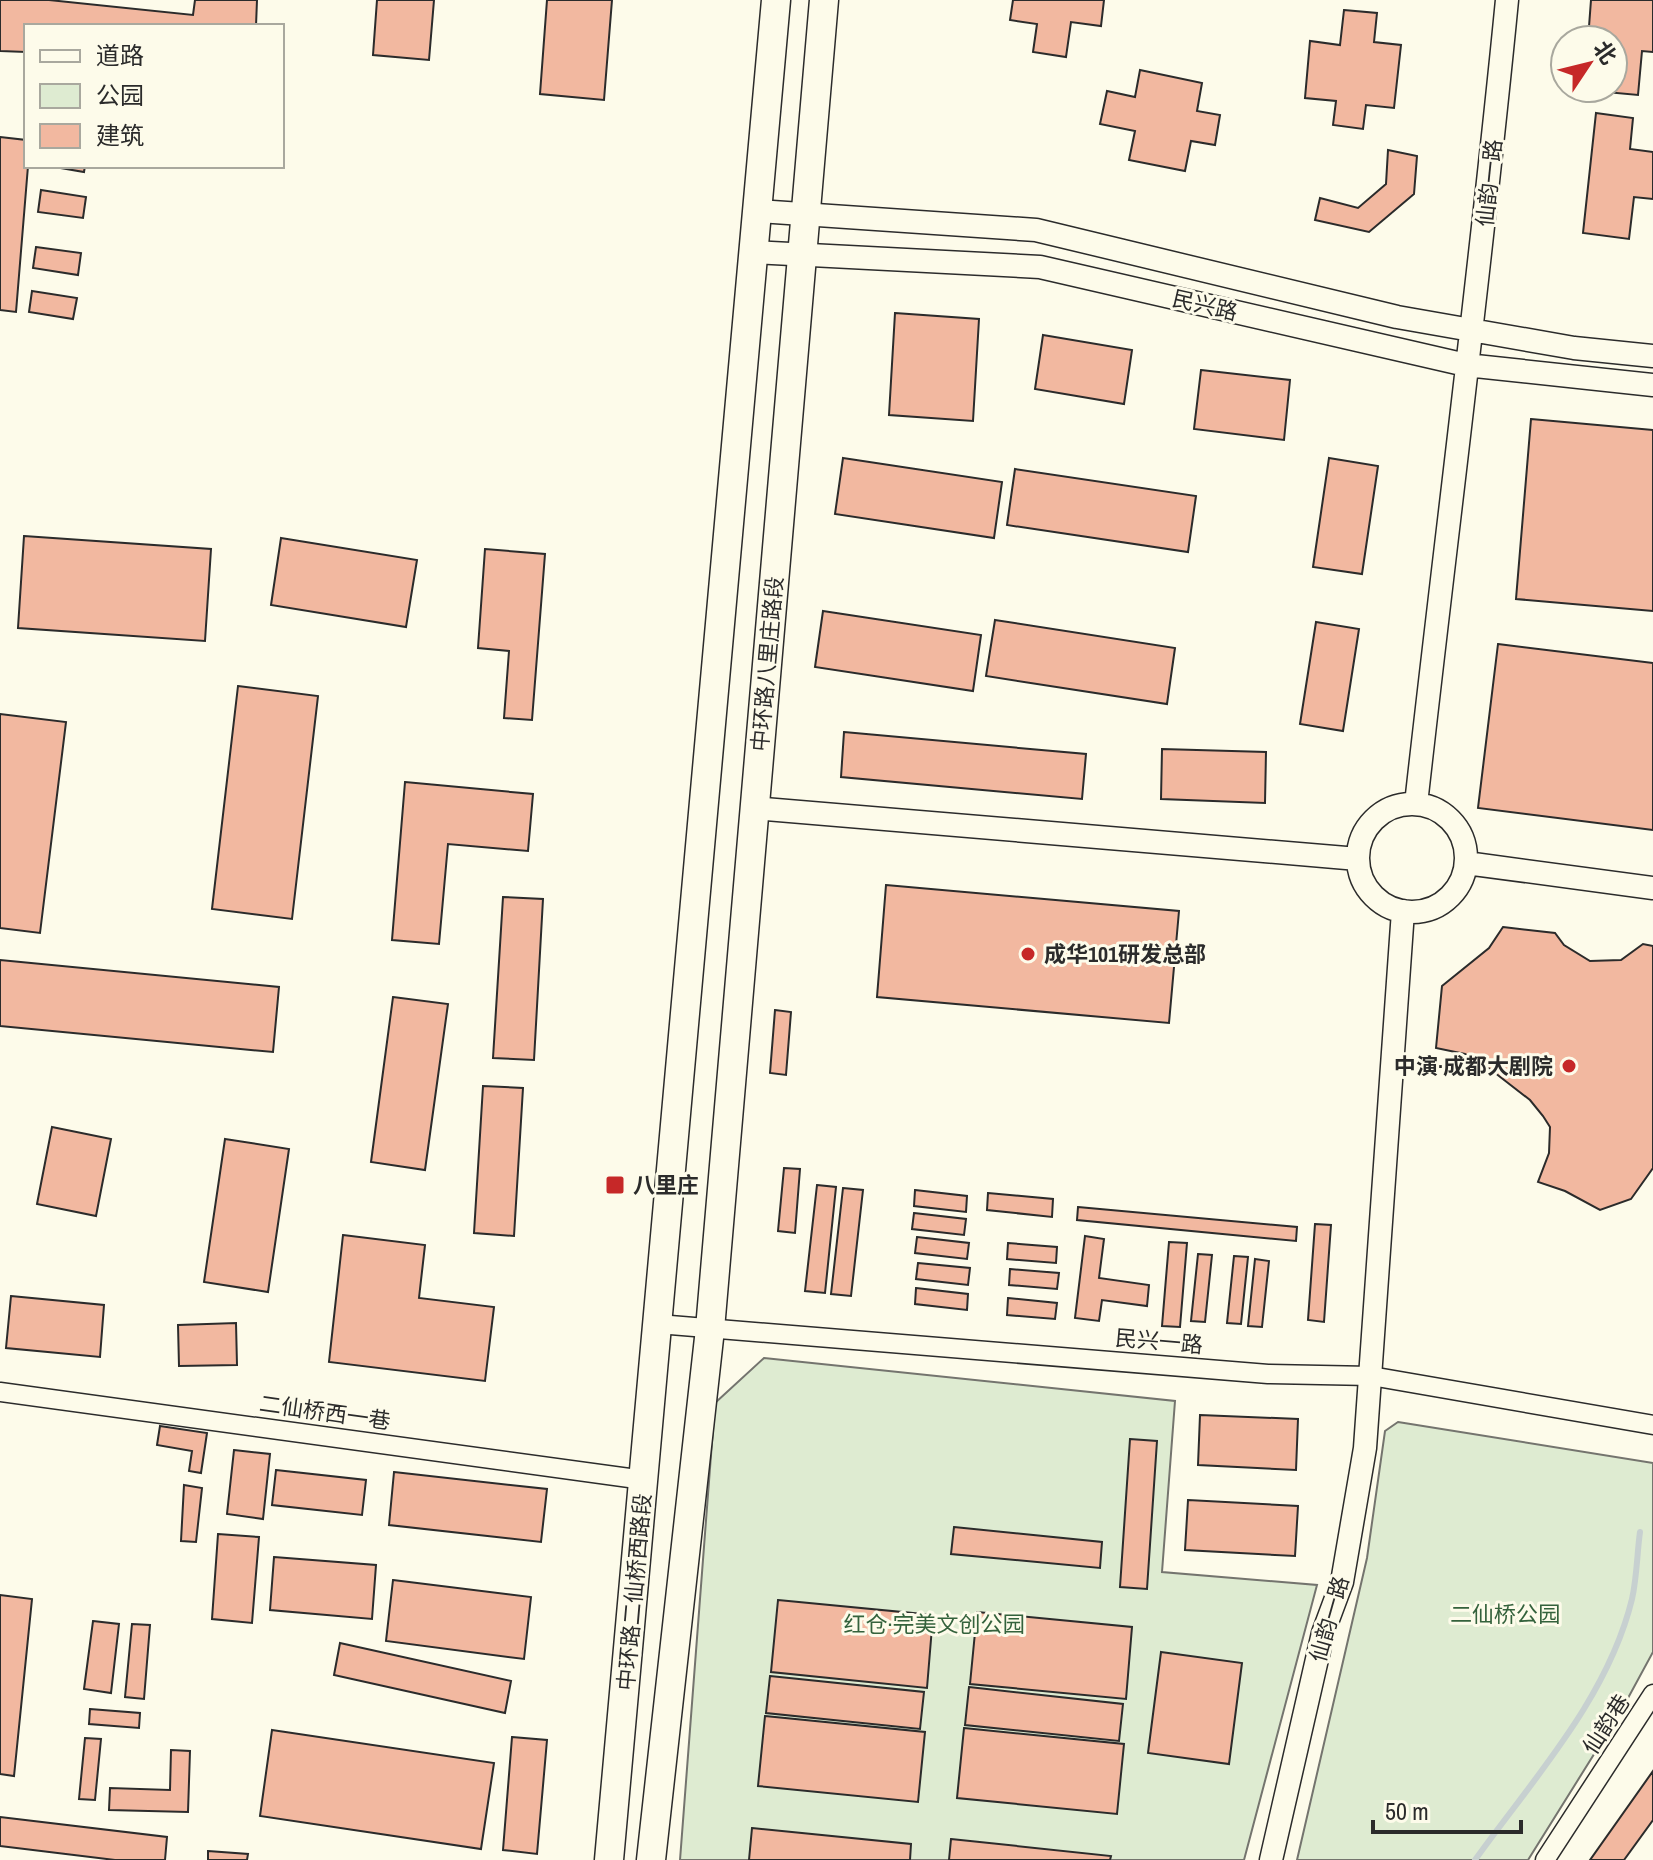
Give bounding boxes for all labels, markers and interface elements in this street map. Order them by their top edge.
legend [24,24,284,168]
north arrow [1549,24,1629,104]
text: 北 [1587,35,1624,70]
text: 道路 [96,39,144,71]
text: 公园 [96,79,144,111]
text: 建筑 [96,119,144,151]
street label: 仙韵一路 [1469,138,1509,228]
street label: 民兴路 [1169,283,1241,327]
street label: 中环路八里庄路段 [744,575,790,753]
place label: 成华101研发总部 [1044,939,1206,969]
marker: 成华101研发总部 [1019,945,1037,963]
place label: 中演·成都大剧院 [1394,1051,1553,1081]
marker: 中演·成都大剧院 [1560,1057,1578,1075]
place label: 八里庄 [633,1170,699,1200]
marker: 八里庄 [604,1174,626,1196]
street label: 民兴一路 [1114,1322,1204,1360]
street label: 二仙桥西一巷 [258,1388,392,1436]
street label: 中环路二仙桥西路段 [610,1492,658,1692]
street label: 仙韵一路 [1302,1573,1356,1665]
park label: 二仙桥公园 [1450,1599,1560,1629]
park label: 红仓·完美文创公园 [843,1609,1025,1639]
street label: 仙韵巷 [1575,1688,1637,1760]
scale bar [1373,1784,1521,1834]
text: 50 m [1385,1795,1429,1827]

